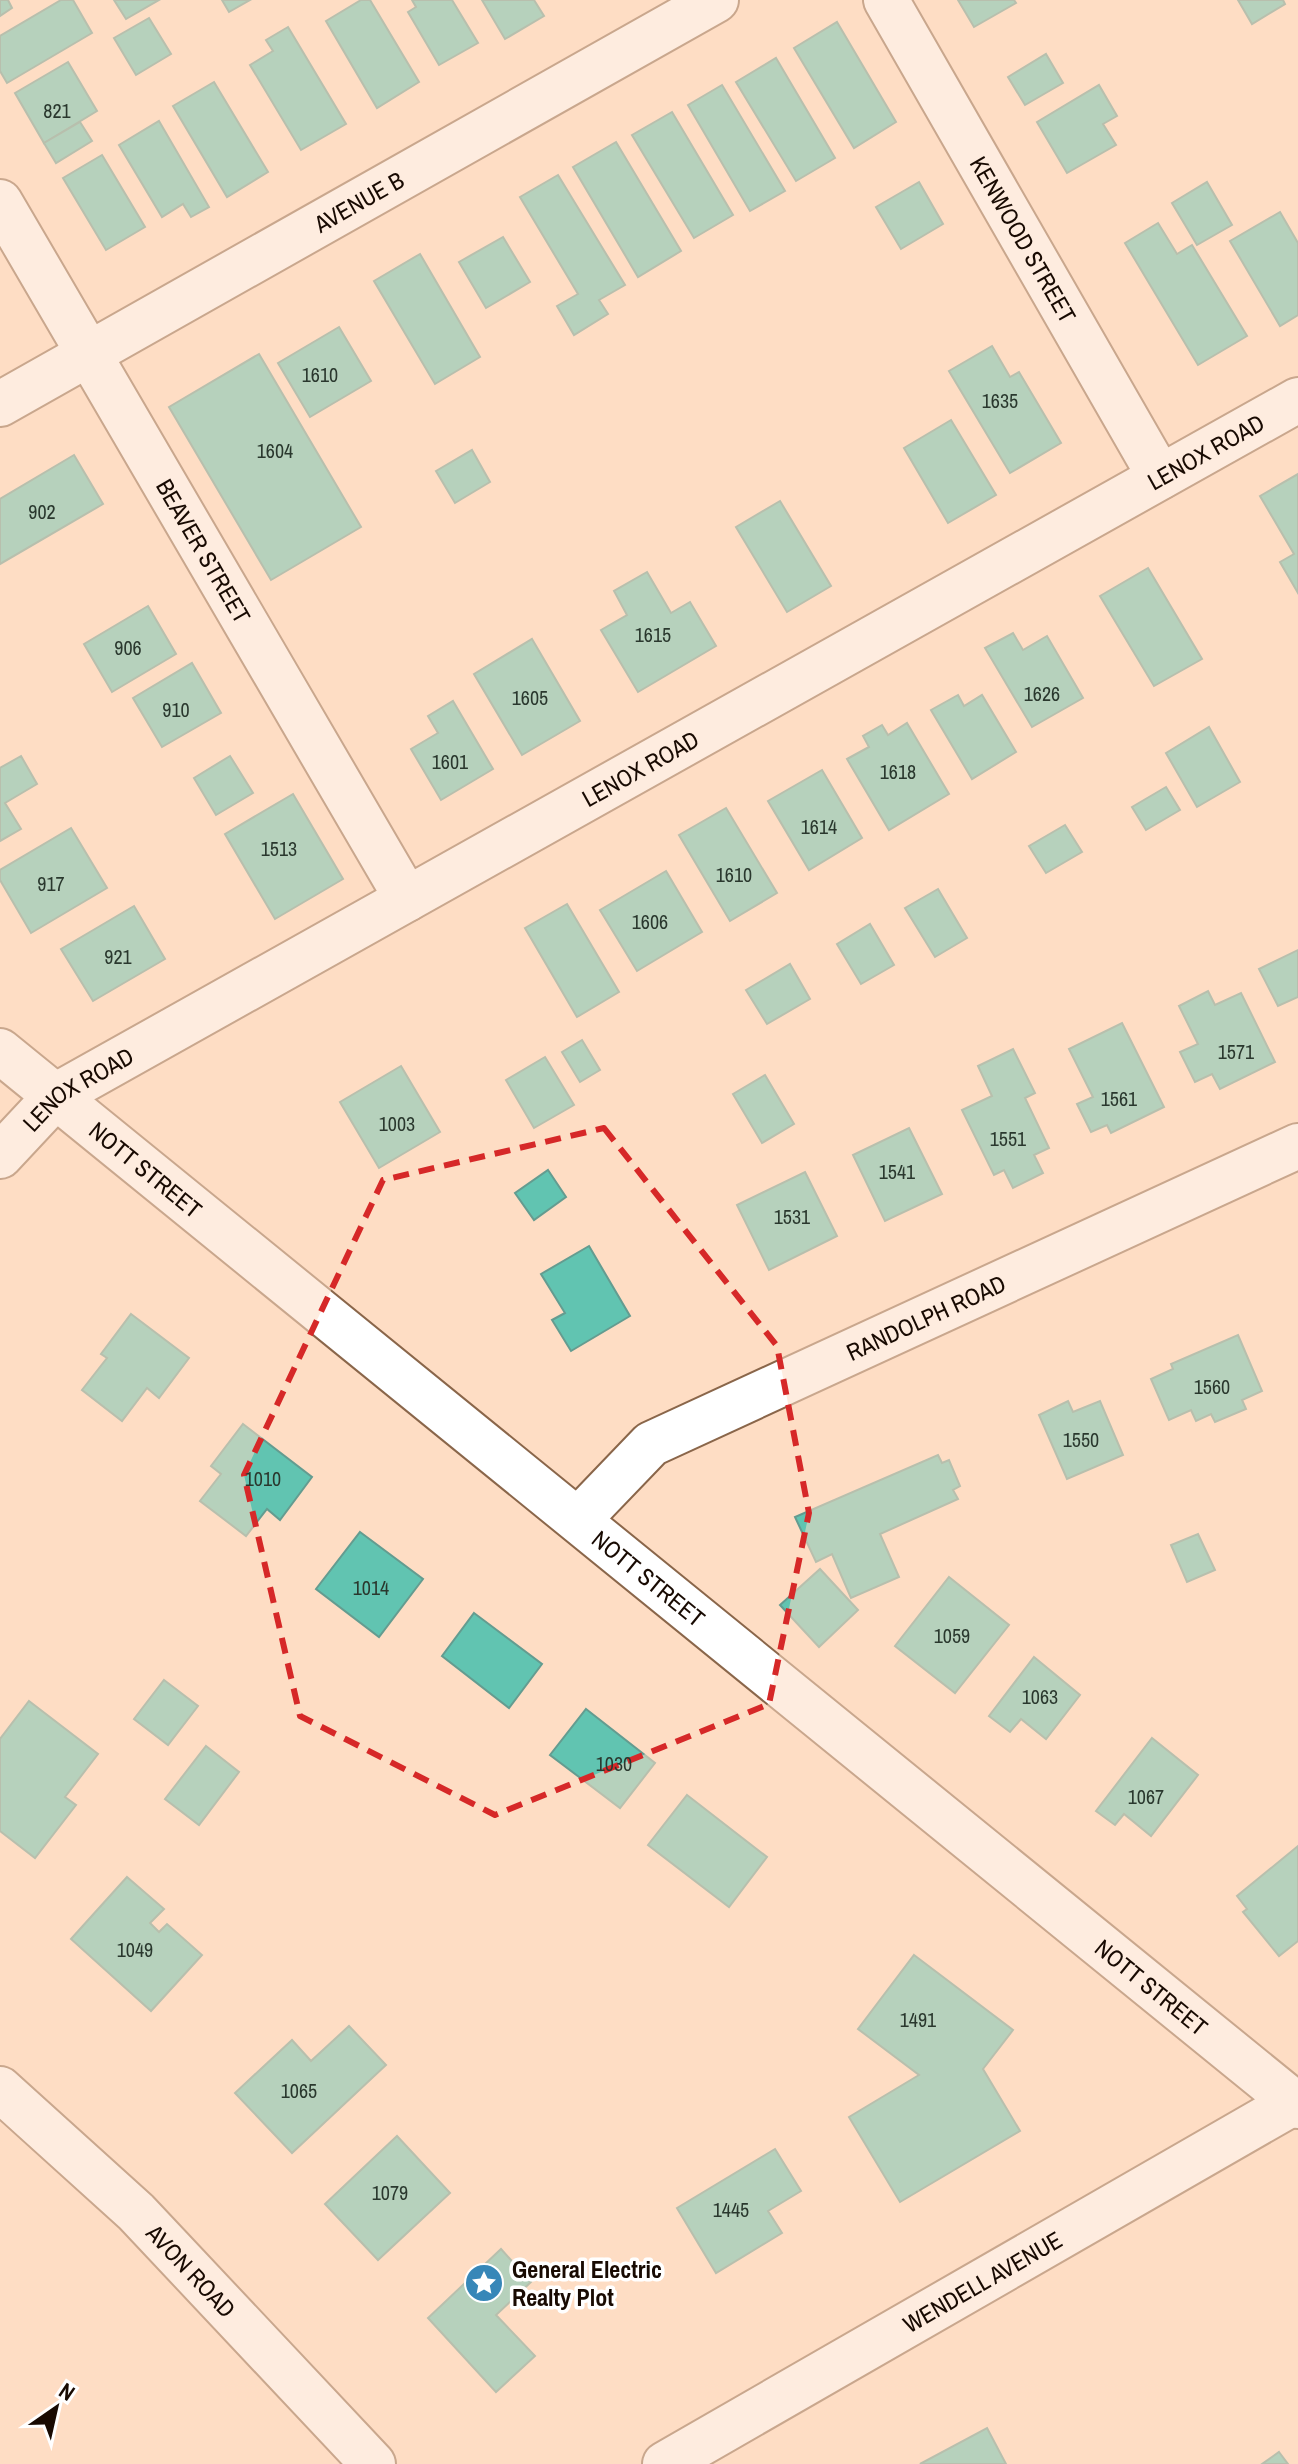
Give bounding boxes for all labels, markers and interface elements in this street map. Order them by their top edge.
house number: 821 [43,97,71,124]
street label: KENWOOD STREET [963,150,1084,328]
street label: AVENUE B [307,163,409,240]
house number: 1610 [302,361,338,388]
house number: 1635 [982,387,1018,414]
street label: LENOX ROAD [1141,406,1270,497]
house number: 1604 [257,437,293,464]
street label: BEAVER STREET [149,473,258,629]
house number: 902 [28,498,56,525]
house number: 1615 [635,621,671,648]
house number: 906 [114,634,142,661]
house number: 1626 [1024,680,1060,707]
house number: 1605 [512,684,548,711]
house number: 910 [162,696,190,723]
street label: LENOX ROAD [576,723,704,814]
house number: 1601 [432,748,468,775]
house number: 1618 [880,758,916,785]
house number: 1614 [801,813,837,840]
house number: 1513 [261,835,297,862]
house number: 1610 [716,861,752,888]
house number: 917 [37,870,65,897]
house number: 1606 [632,908,668,935]
house number: 921 [104,943,132,970]
house number: 1571 [1218,1038,1254,1065]
street label: LENOX ROAD [15,1039,139,1138]
house number: 1561 [1101,1085,1137,1112]
house number: 1003 [379,1110,415,1137]
street label: NOTT STREET [83,1114,209,1225]
house number: 1551 [990,1125,1026,1152]
house number: 1541 [879,1158,915,1185]
house number: 1531 [774,1203,810,1230]
street label: RANDOLPH ROAD [841,1267,1011,1368]
house number: 1560 [1194,1373,1230,1400]
house number: 1550 [1063,1426,1099,1453]
house number: 1010 [245,1465,281,1492]
street label: NOTT STREET [586,1523,712,1634]
house number: 1014 [353,1574,389,1601]
house number: 1059 [934,1622,970,1649]
house number: 1063 [1022,1683,1058,1710]
house number: 1030 [596,1750,632,1777]
house number: 1067 [1128,1783,1164,1810]
street label: NOTT STREET [1089,1932,1215,2042]
house number: 1049 [117,1936,153,1963]
house number: 1491 [900,2006,936,2033]
house number: 1065 [281,2077,317,2104]
house number: 1079 [372,2179,408,2206]
house number: 1445 [713,2196,749,2223]
street label: AVON ROAD [139,2217,243,2324]
street label: WENDELL AVENUE [897,2223,1068,2340]
place label: General Electric Realty Plot [512,2253,662,2313]
place icon: General Electric Realty Plot [463,2262,505,2304]
north arrow [16,2368,96,2448]
text: N [53,2375,81,2407]

